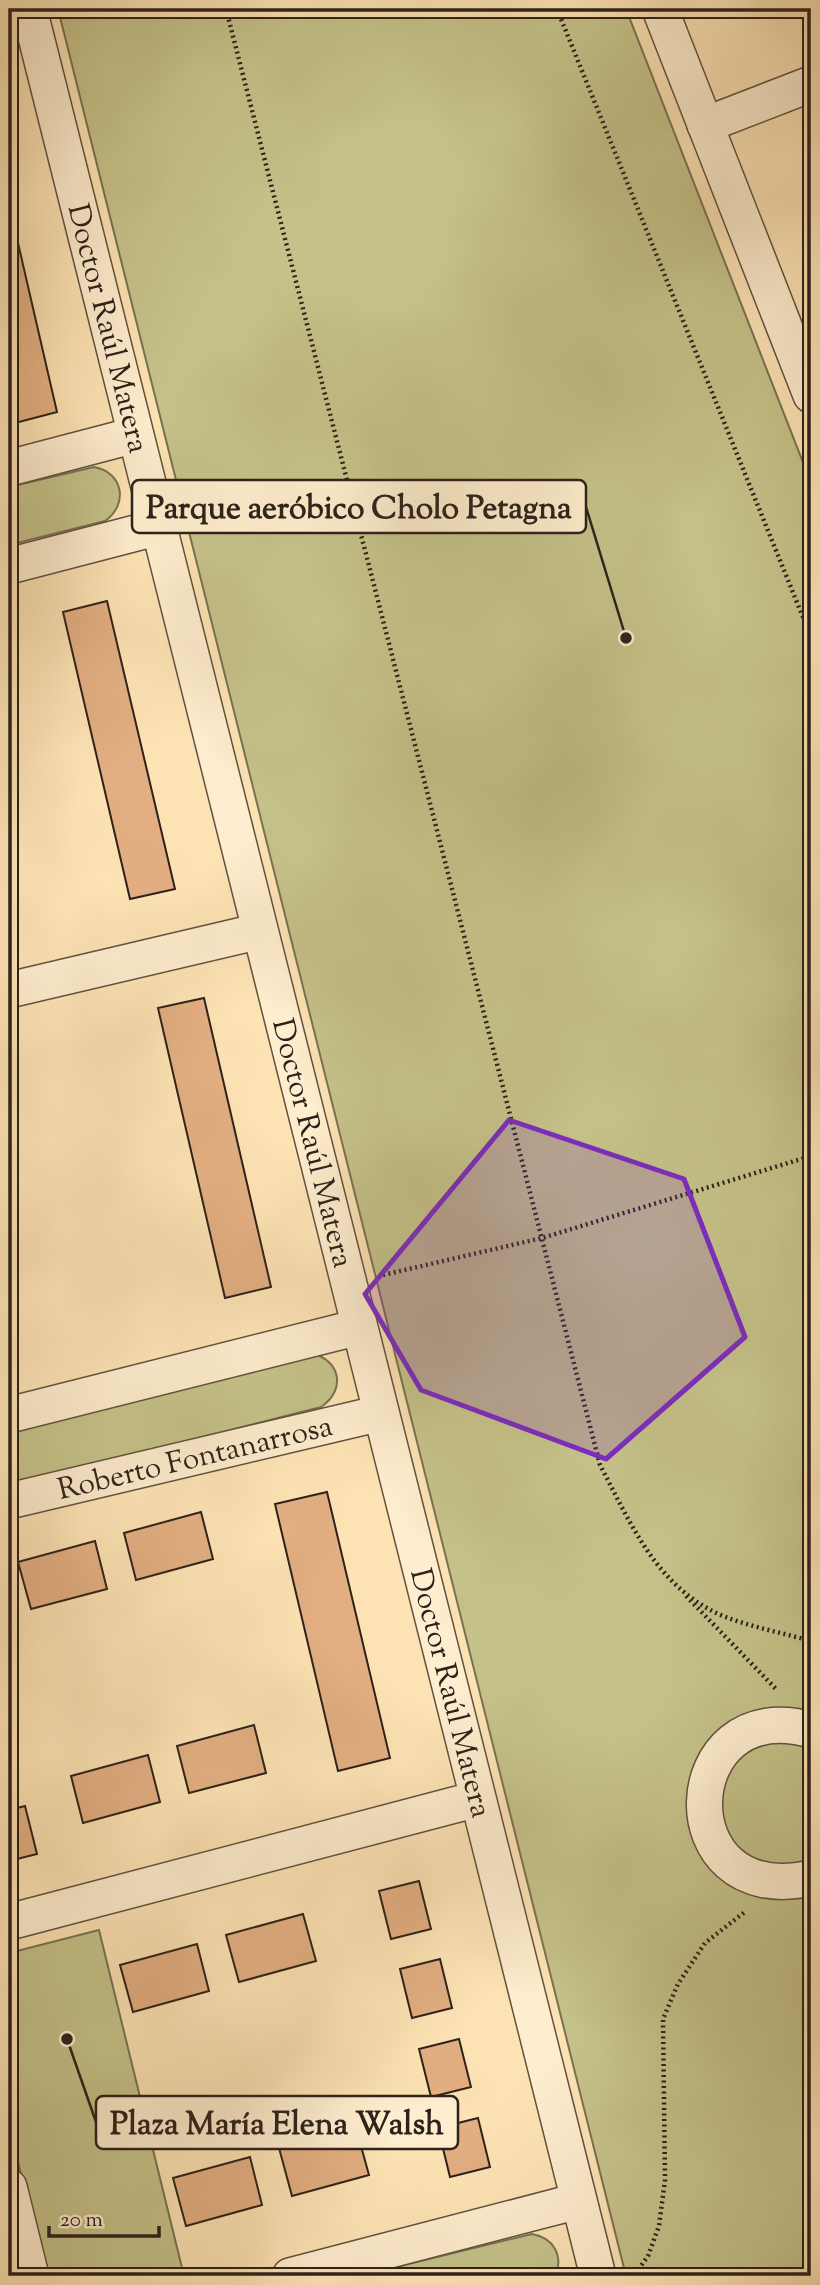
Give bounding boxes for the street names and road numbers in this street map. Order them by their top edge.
street label: Doctor Raúl Matera [55,200,159,458]
street label: Doctor Raúl Matera [259,1014,363,1273]
street label: Roberto Fontanarrosa [54,1406,337,1513]
street label: Doctor Raúl Matera [397,1564,501,1823]

